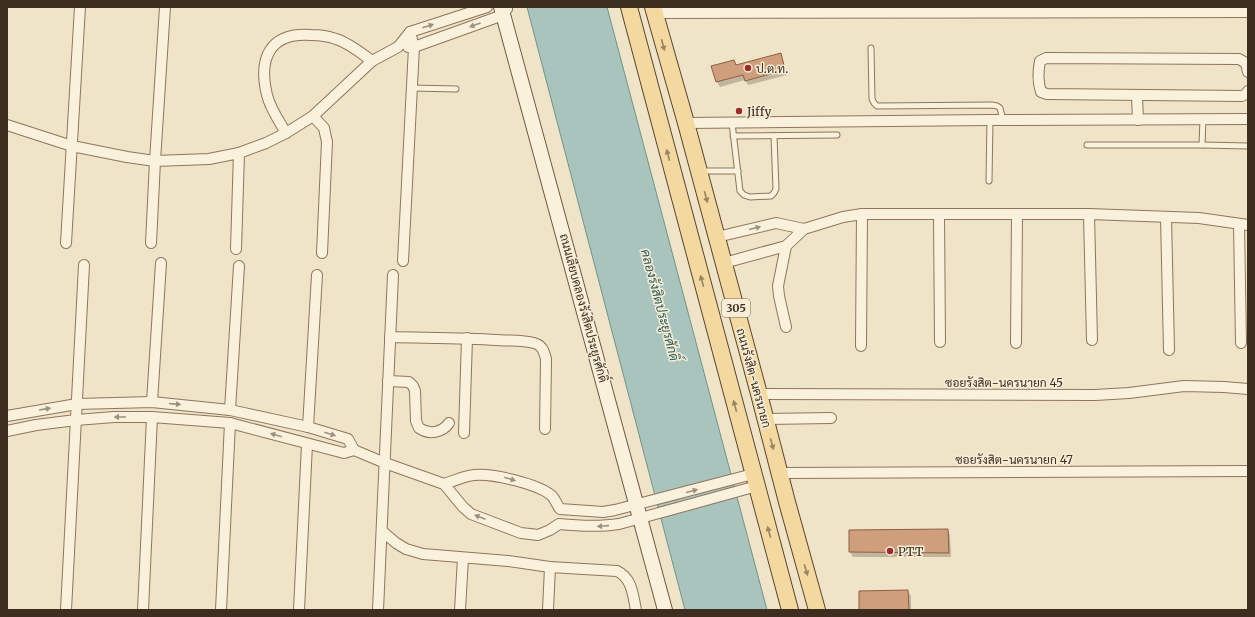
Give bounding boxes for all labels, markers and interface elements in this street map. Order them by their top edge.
one-way arrow [468,22,480,28]
one-way arrow [423,23,435,29]
one-way arrow [660,39,666,51]
place label: ป.ต.ท. [756,61,788,76]
marker: ป.ต.ท. [743,63,753,73]
place label: Jiffy [746,104,771,119]
marker: Jiffy [734,106,744,116]
one-way arrow [665,149,671,161]
one-way arrow [703,191,709,203]
one-way arrow [749,225,761,231]
street label: ถนนเลียบคลองรังสิตประยูรศักดิ์ [556,231,614,384]
water label: คลองรังสิตประยูรศักดิ์ [636,246,688,366]
one-way arrow [699,274,705,286]
road number: 305 [722,299,750,317]
street label: ถนนรังสิต-นครนายก [733,326,775,430]
street label: ซอยรังสิต-นครนายก 45 [945,375,1063,390]
one-way arrow [169,400,181,407]
one-way arrow [732,400,738,412]
one-way arrow [39,406,51,412]
one-way arrow [113,414,126,420]
one-way arrow [323,431,336,437]
one-way arrow [270,432,282,438]
one-way arrow [769,438,775,450]
street label: ซอยรังสิต-นครนายก 47 [955,452,1073,467]
one-way arrow [504,476,516,482]
one-way arrow [685,487,698,493]
one-way arrow [473,514,485,520]
one-way arrow [597,523,609,530]
one-way arrow [766,526,772,538]
place label: PTT [898,544,924,559]
marker: PTT [885,546,895,556]
one-way arrow [803,564,809,576]

